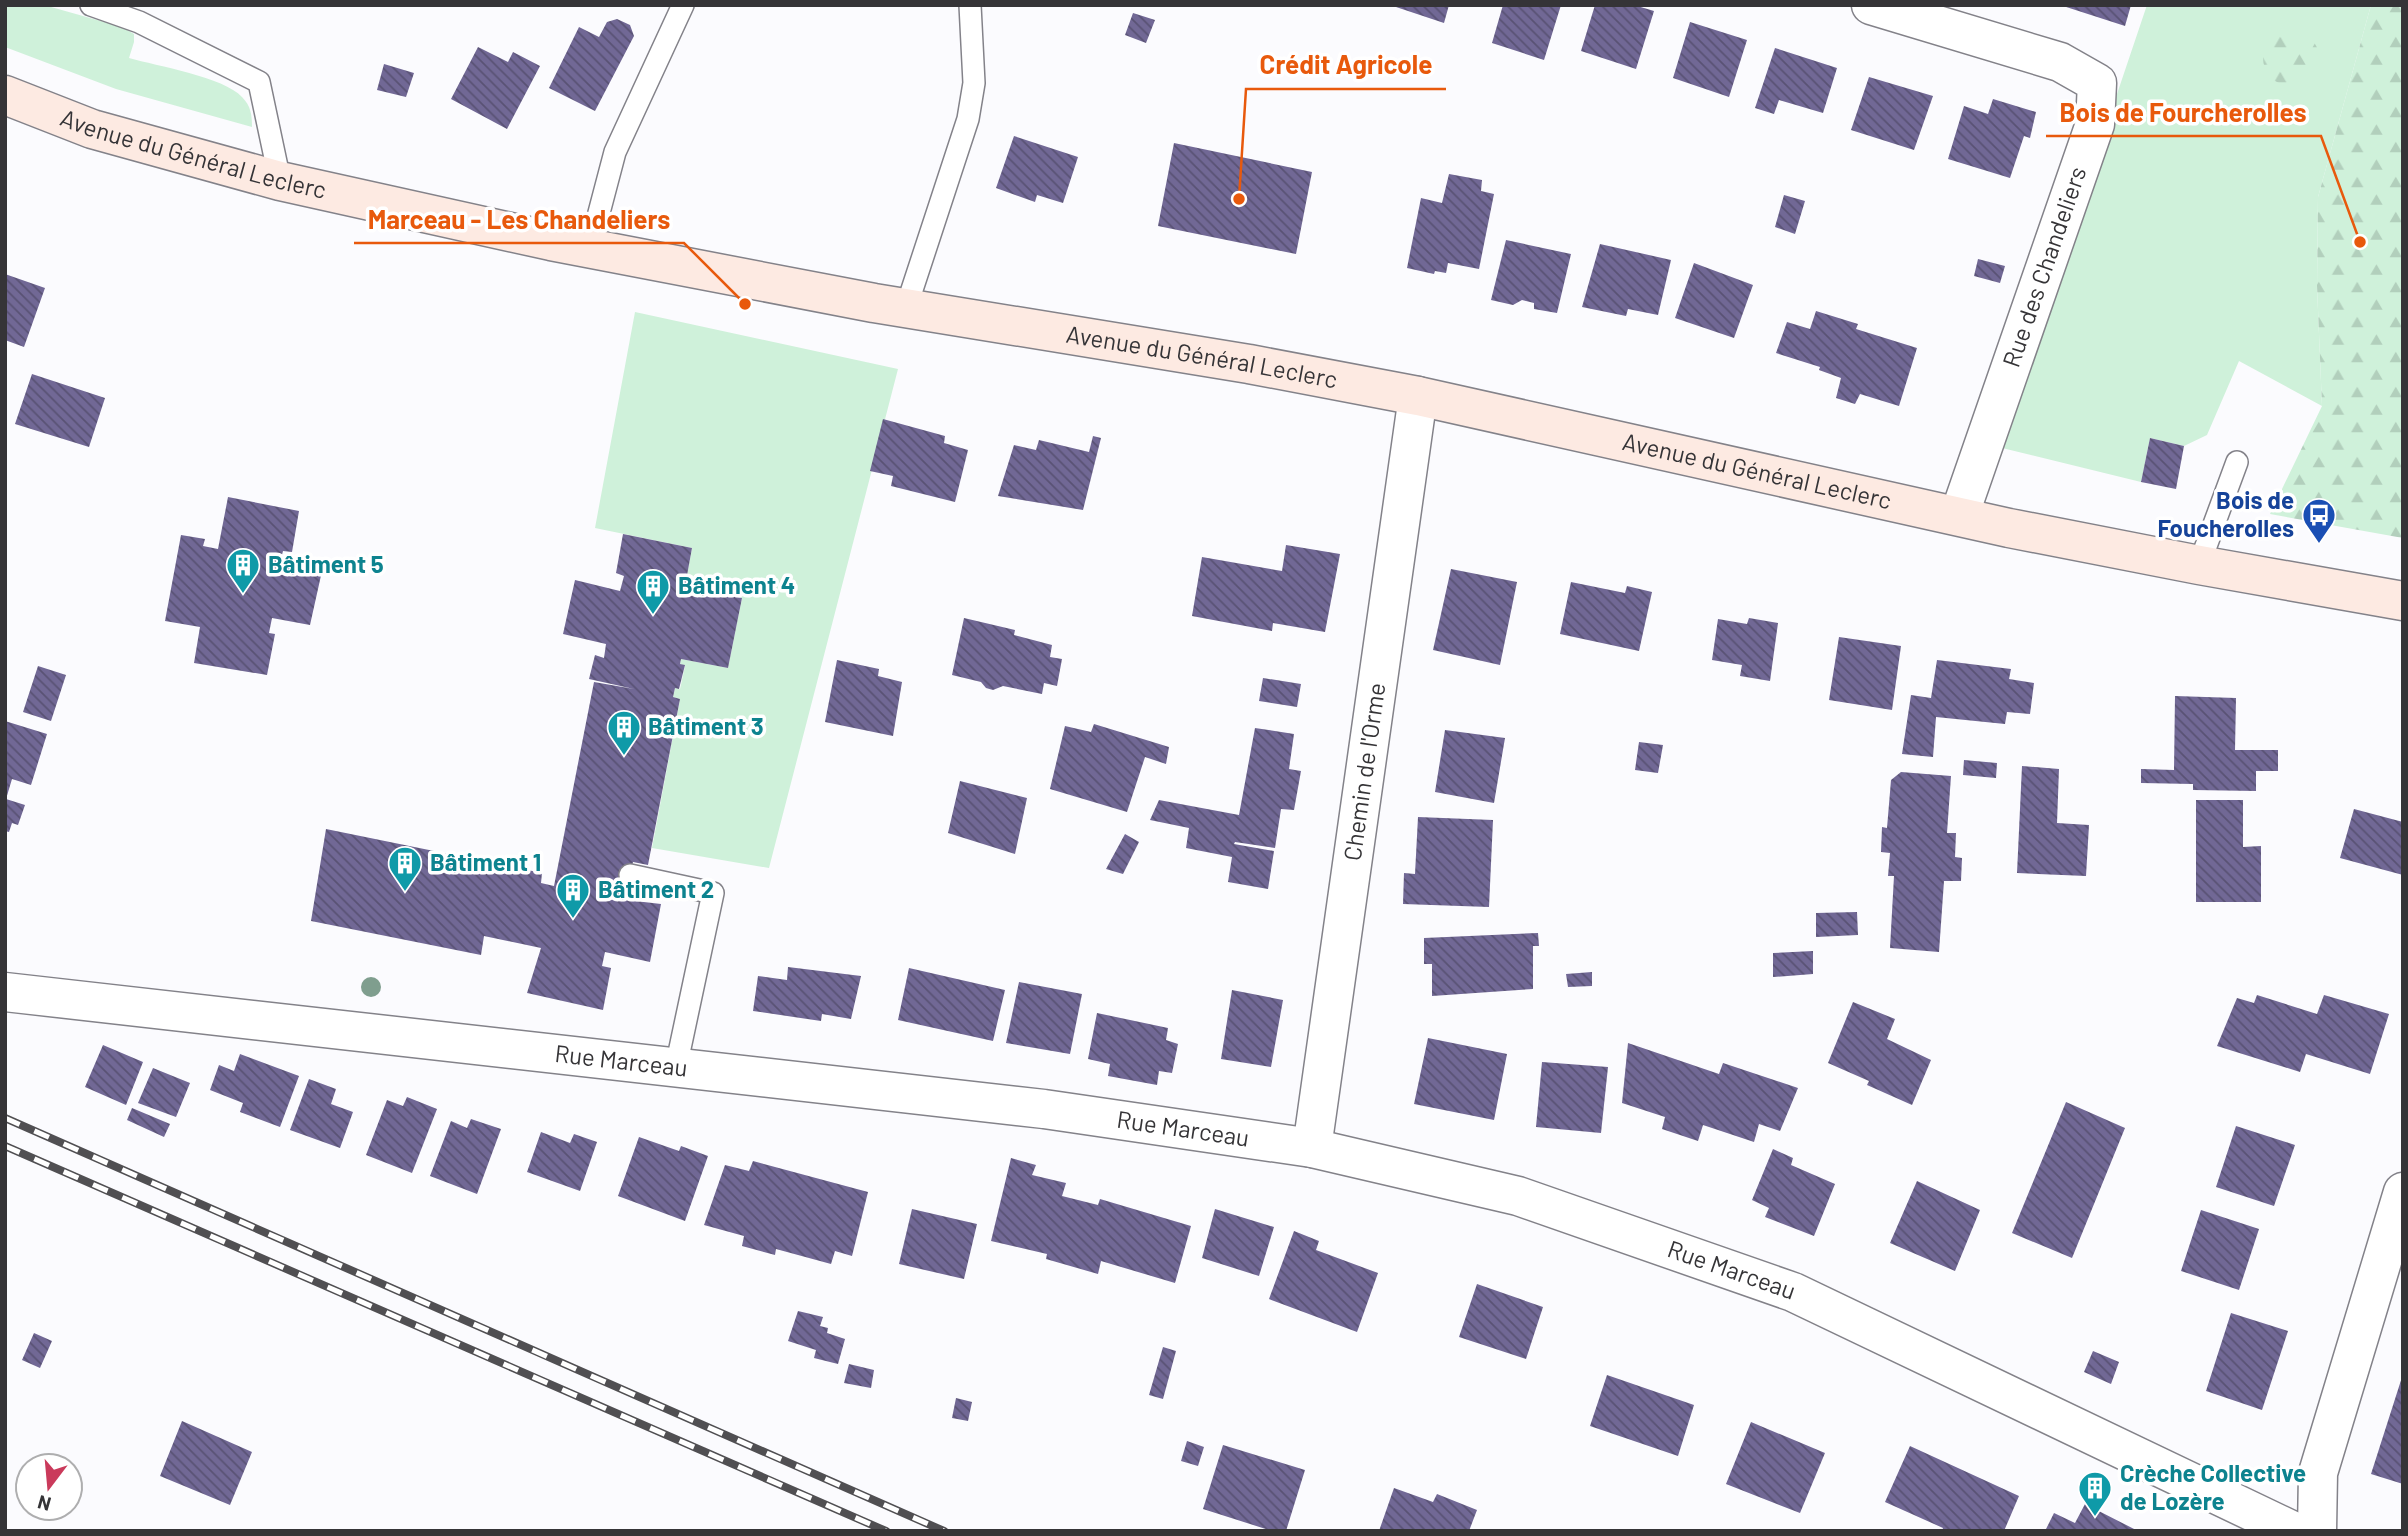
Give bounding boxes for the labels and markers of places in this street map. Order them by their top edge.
callout: Crédit Agricole [1246,42,1446,89]
callout: Bois de Fourcherolles [2046,89,2321,136]
callout: Marceau - Les Chandeliers [354,196,684,243]
place label: Bois de Foucherolles [2158,485,2294,542]
bus stop icon: Bois de Foucherolles [2300,496,2338,545]
building icon: Bâtiment 5 [224,546,262,595]
place label: Bâtiment 5 [268,549,384,578]
building icon: Bâtiment 4 [634,567,672,616]
place label: Bâtiment 4 [678,570,795,599]
building icon: Bâtiment 3 [605,708,643,757]
place label: Bâtiment 3 [648,711,764,740]
building icon: Bâtiment 1 [386,844,424,893]
place label: Bâtiment 1 [430,847,541,876]
building icon: Bâtiment 2 [554,871,592,920]
place label: Bâtiment 2 [598,874,714,903]
place label: Crèche Collective de Lozère [2120,1458,2306,1515]
building icon: Crèche Collective de Lozère [2076,1469,2114,1518]

